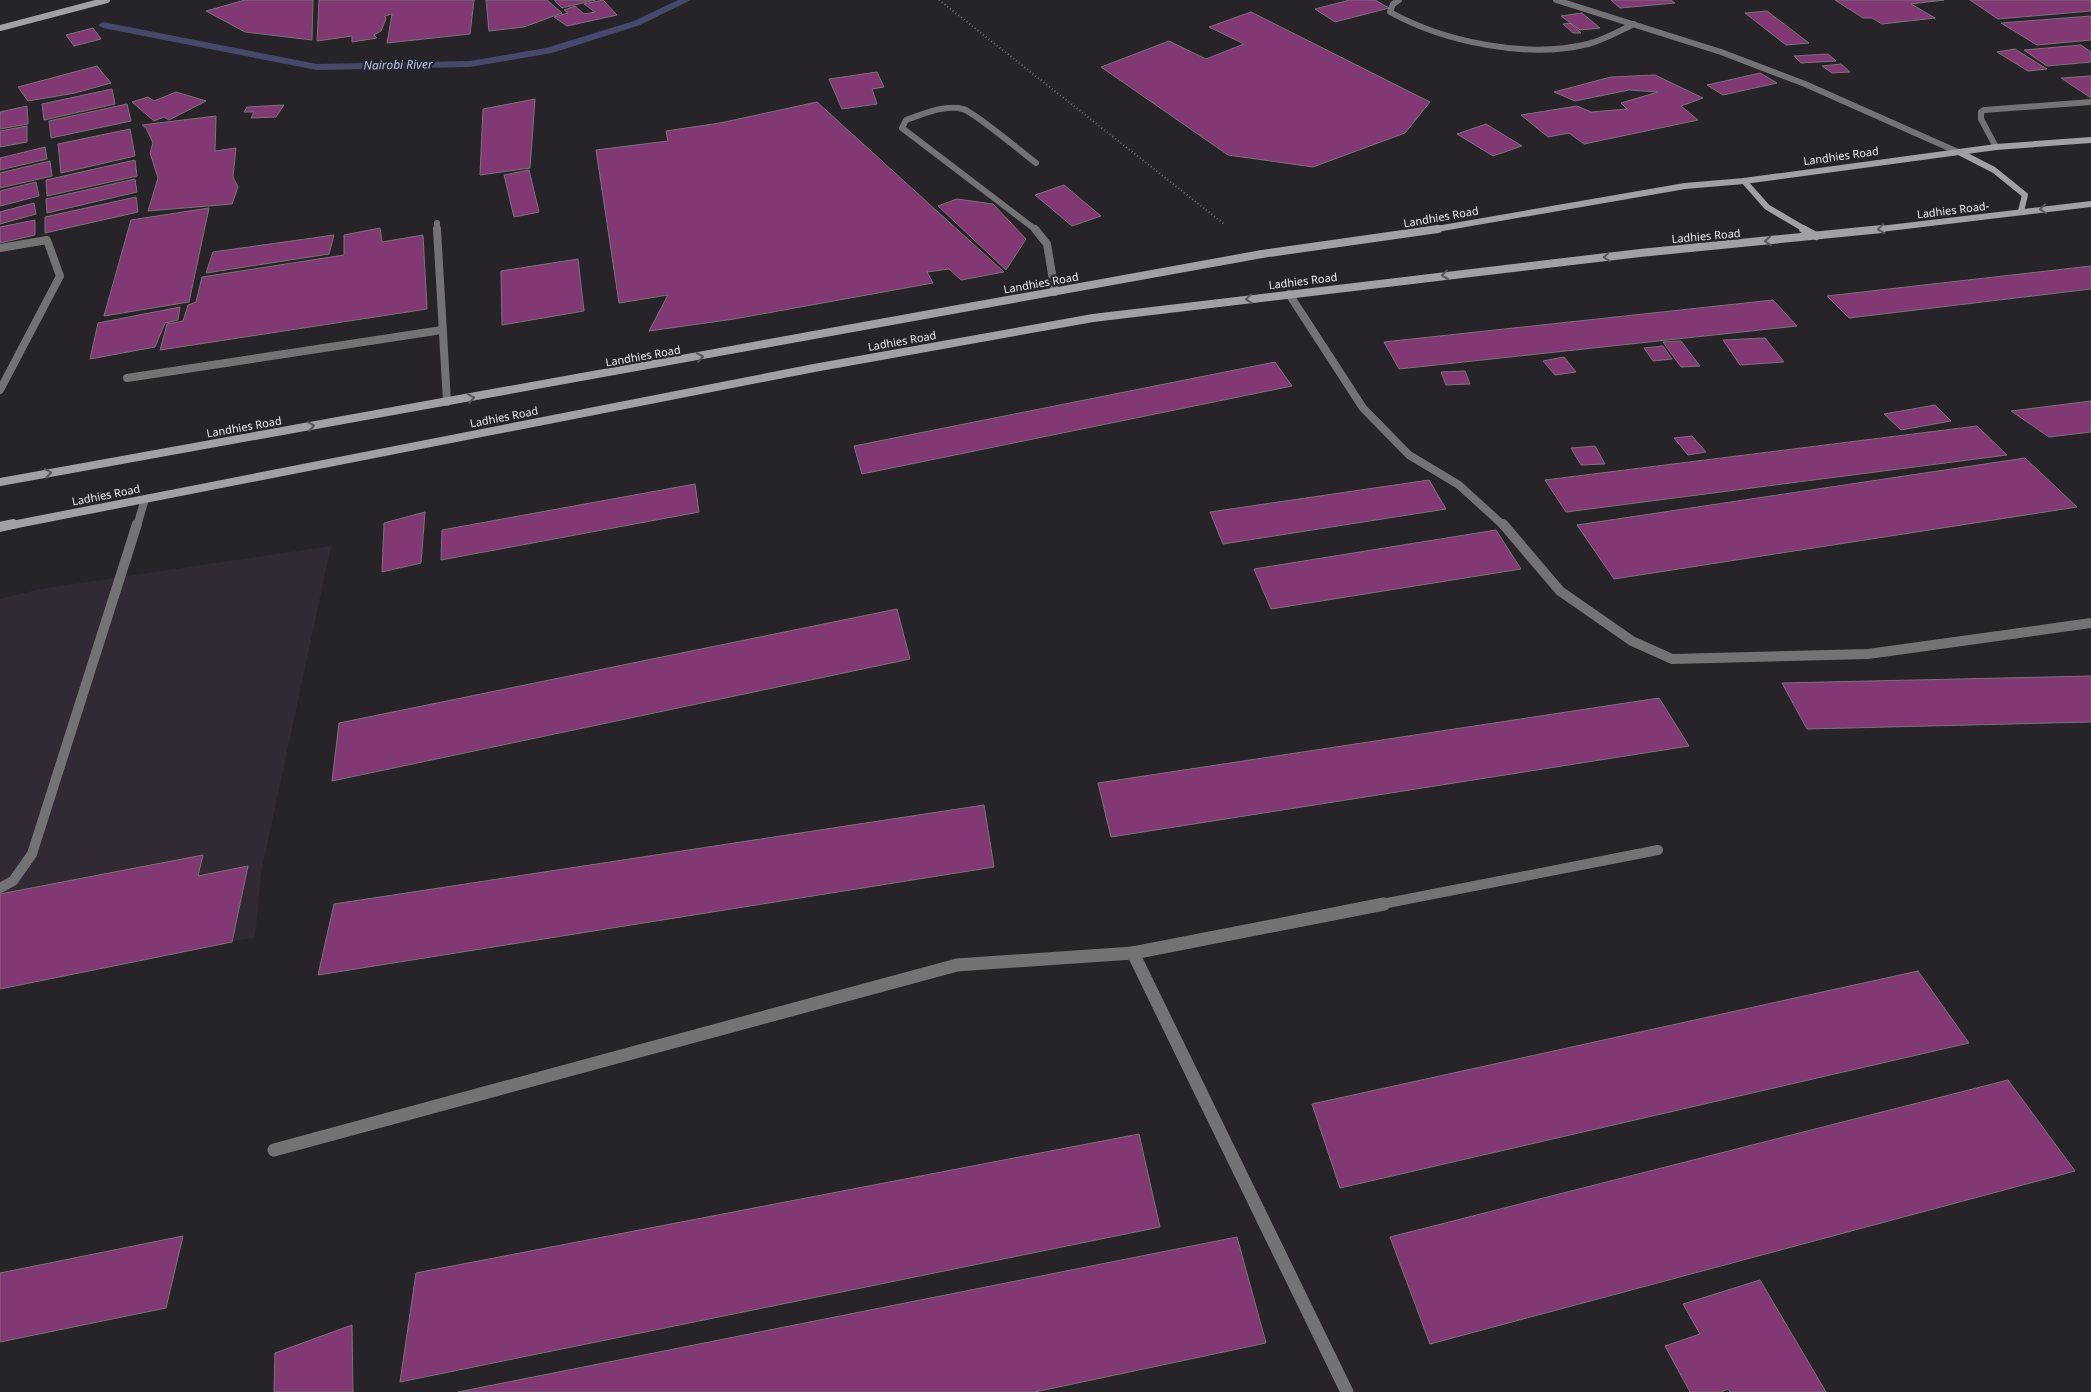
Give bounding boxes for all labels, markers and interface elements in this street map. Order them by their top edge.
water label: Nairobi River [363,55,434,74]
street label: Landhies Road [1802,143,1880,168]
street label: Ladhies Road- [1916,198,1990,221]
street label: Landhies Road [1402,203,1480,230]
one-way arrow [2038,203,2046,214]
one-way arrow [1877,223,1885,234]
street label: Ladhies Road [1671,225,1741,246]
one-way arrow [1764,235,1772,246]
one-way arrow [1602,251,1610,262]
street label: Landhies Road [1002,269,1080,296]
street label: Ladhies Road [1268,269,1338,292]
one-way arrow [1441,269,1449,280]
one-way arrow [1245,293,1253,304]
street label: Ladhies Road [867,327,937,354]
street label: Landhies Road [604,342,682,369]
one-way arrow [696,352,705,362]
one-way arrow [467,393,476,403]
street label: Ladhies Road [469,403,539,430]
street label: Landhies Road [205,413,283,440]
one-way arrow [307,422,316,432]
one-way arrow [44,469,52,479]
street label: Ladhies Road [71,481,141,508]

